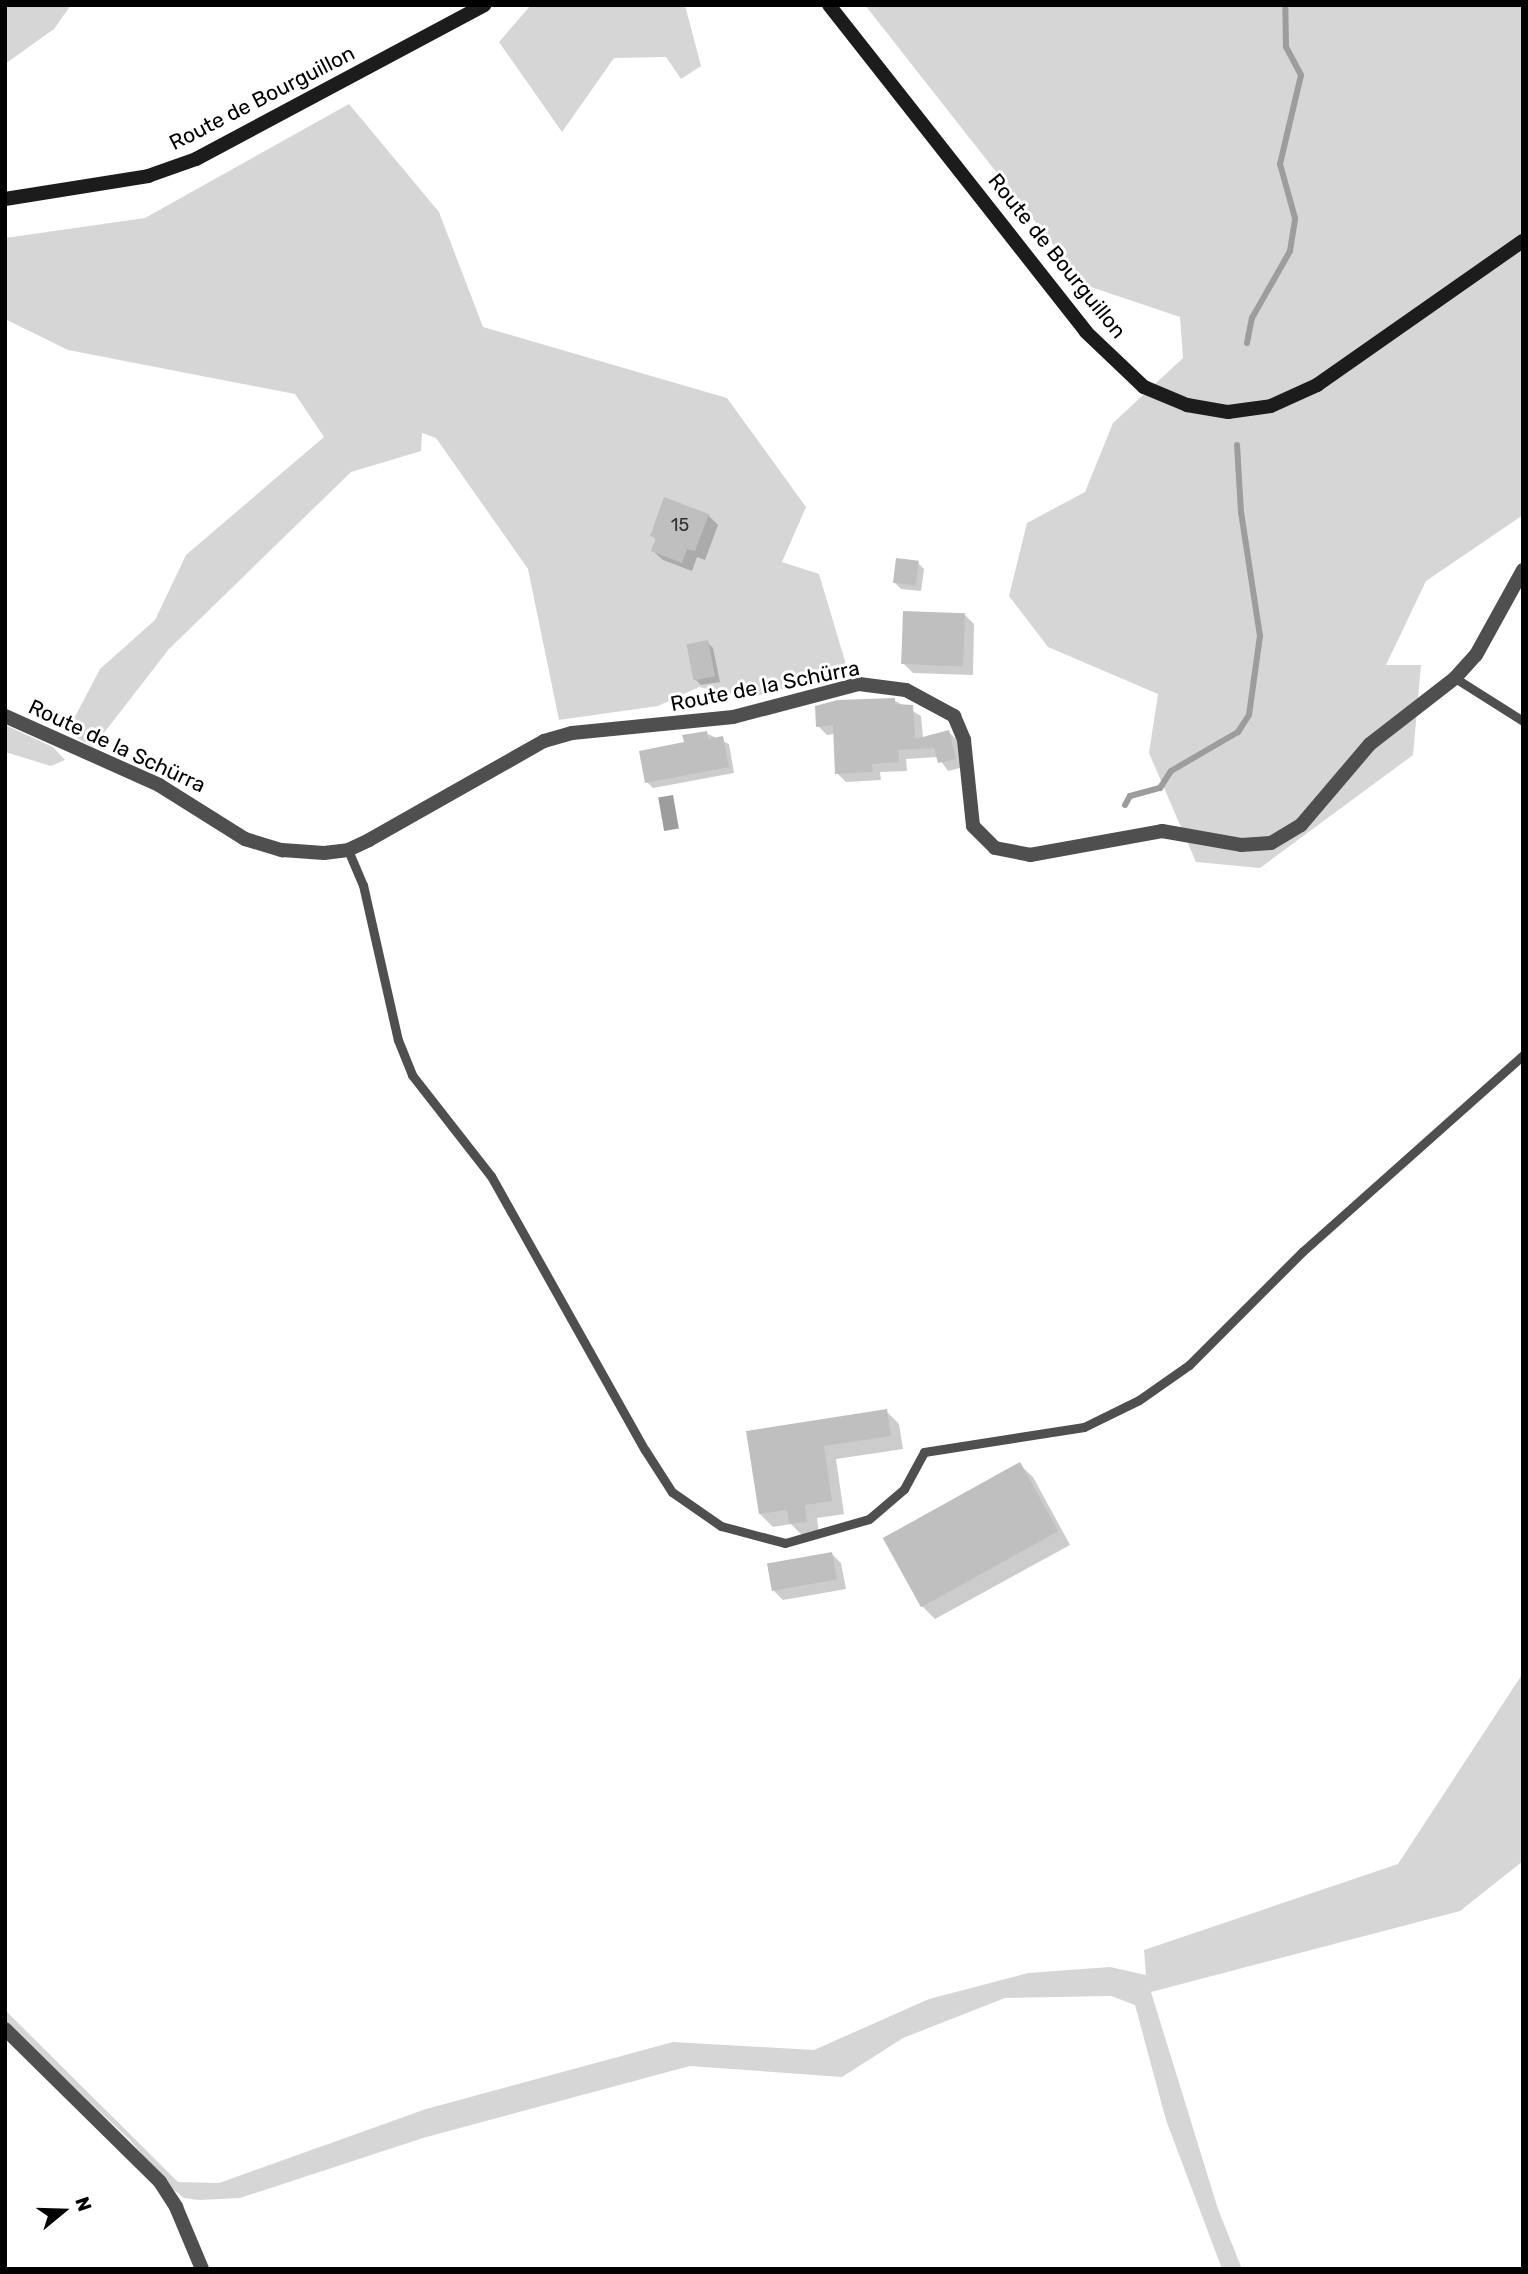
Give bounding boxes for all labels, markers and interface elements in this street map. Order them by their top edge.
street label: Route de Bourguillon [165,40,359,156]
street label: Route de Bourguillon [983,169,1131,343]
house number: 15 [671,514,689,536]
street label: Route de la Schürra [668,655,862,717]
street label: Route de la Schürra [25,694,209,798]
north arrow [28,2176,98,2246]
text: N [70,2194,96,2214]

